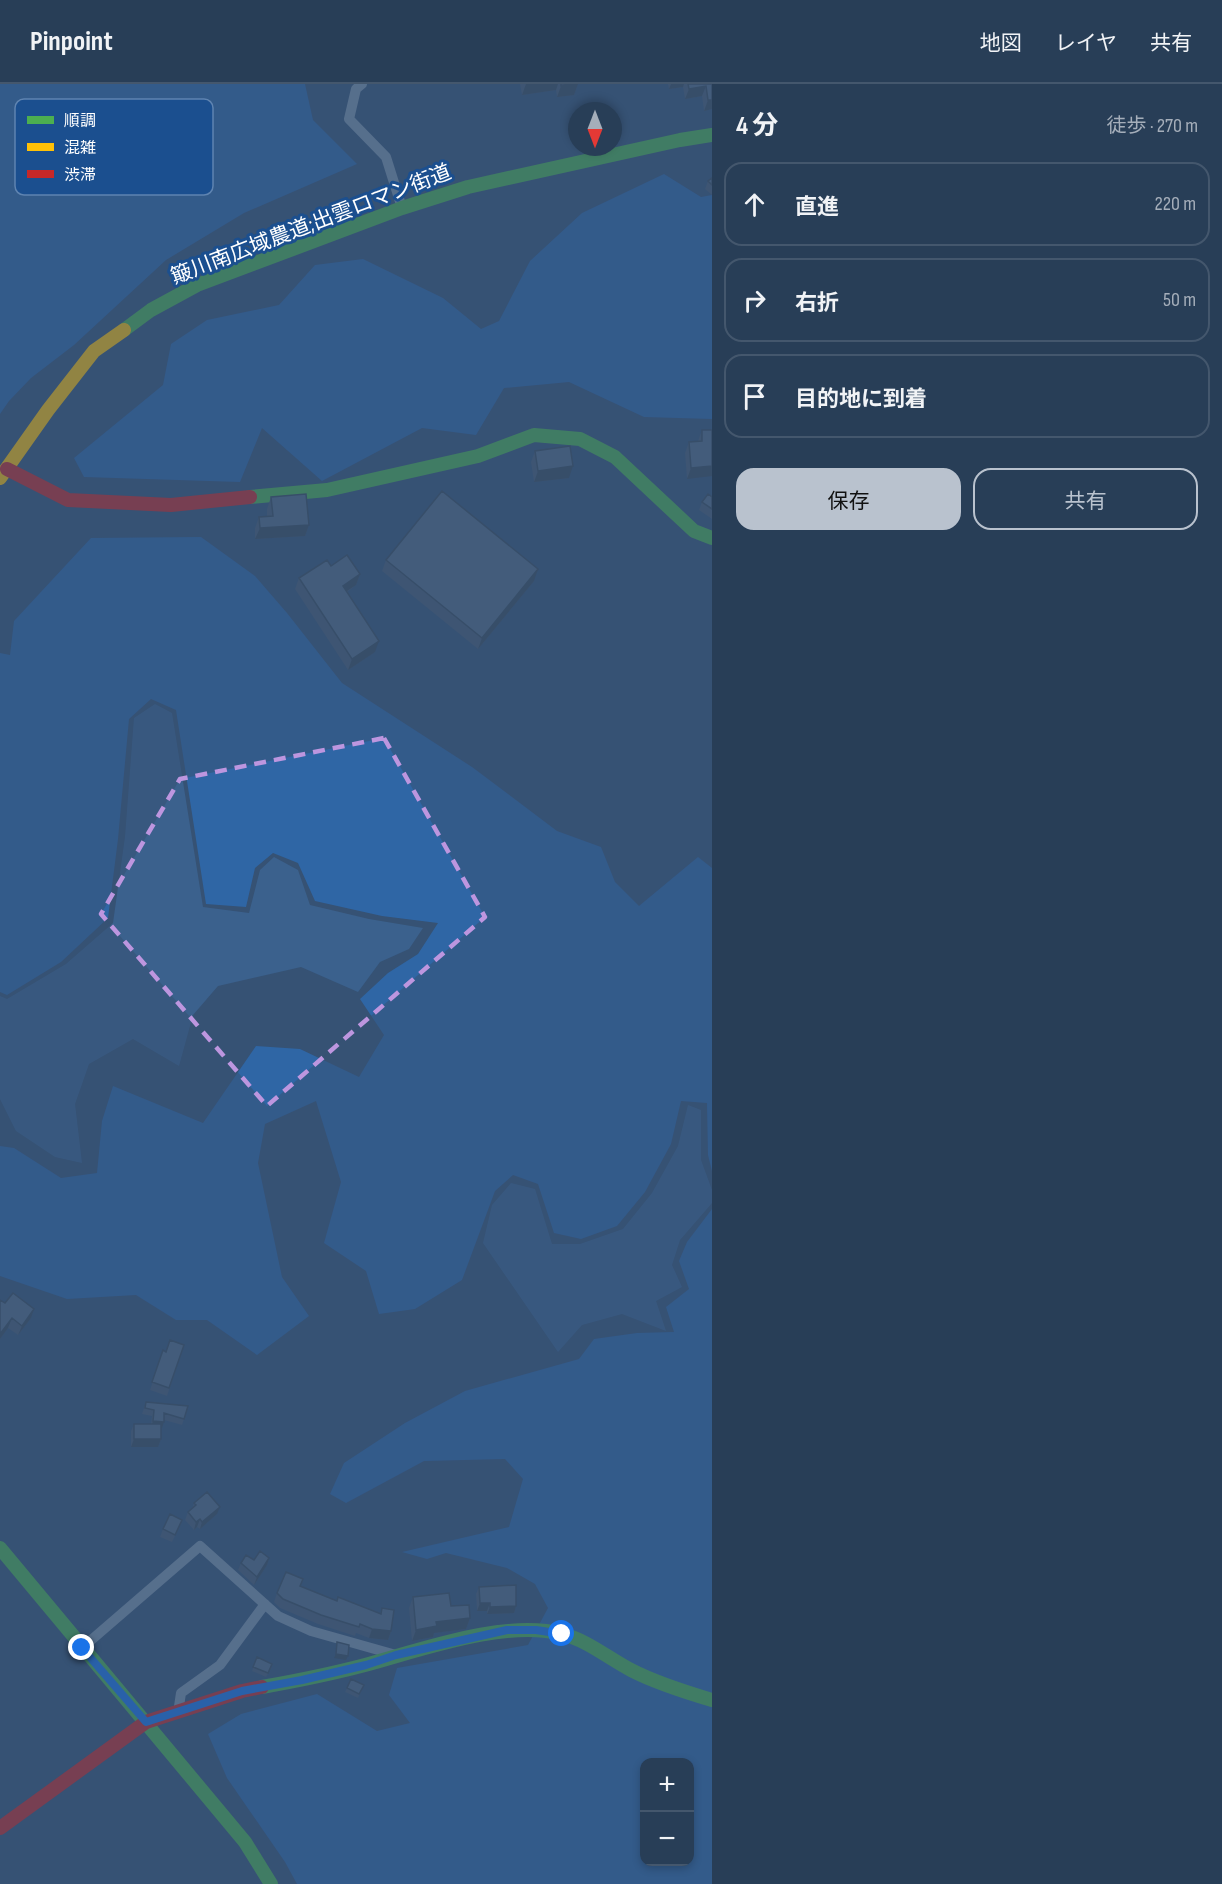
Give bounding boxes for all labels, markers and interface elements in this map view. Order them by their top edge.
text: Pinpoint [30,25,113,58]
text: 地図 [980,31,1022,56]
text: レイヤ [1055,31,1117,56]
text: 共有 [1150,31,1192,56]
legend [15,99,213,195]
north arrow [568,102,622,156]
text: 4 分 [736,111,778,142]
text: 順調 [64,112,96,131]
text: 徒歩 · 270 m [1107,114,1198,138]
text: 混雑 [64,139,96,158]
street label: 簸川南広域農道;出雲ロマン街道 [168,159,455,290]
text: 渋滞 [64,166,96,185]
icon: ahead [738,188,771,221]
text: 220 m [1155,192,1196,216]
text: 直進 [795,194,839,221]
icon: right [738,284,771,317]
text: 50 m [1163,288,1196,312]
text: 右折 [795,290,839,317]
icon: arrive [738,380,771,413]
text: 目的地に到着 [795,386,927,413]
button: 保存 [736,468,961,530]
button: 共有 [973,468,1198,530]
route start [548,1620,574,1646]
route end [68,1634,94,1660]
map controls [640,1758,694,1866]
button: + [640,1758,694,1812]
button: − [640,1812,694,1866]

